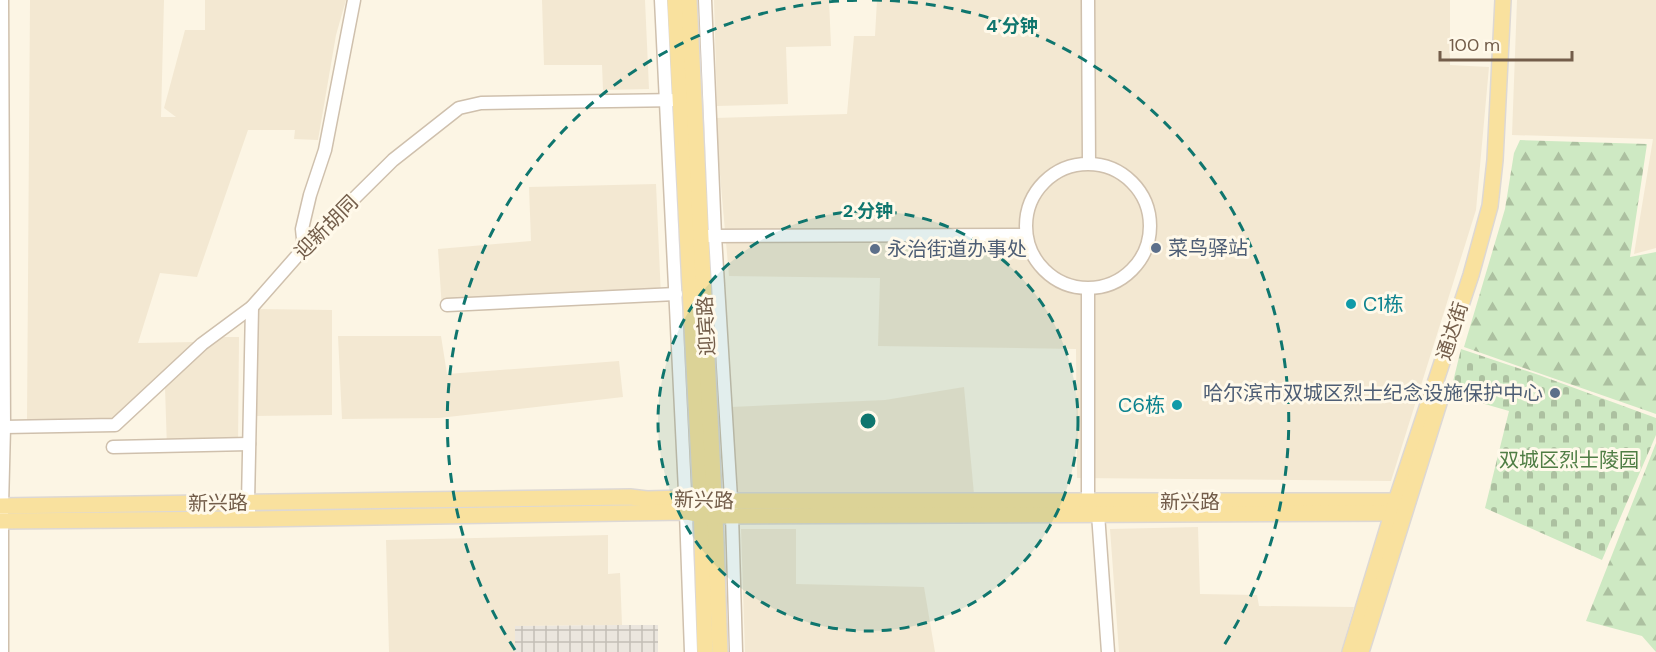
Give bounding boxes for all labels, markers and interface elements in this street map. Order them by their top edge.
text: 4 分钟 [986,14,1038,38]
scale bar [1440,24,1572,62]
text: 100 m [1449,33,1500,57]
street label: 迎新胡同 [289,190,363,264]
text: 2 分钟 [843,199,893,223]
place label: 菜鸟驿站 [1168,235,1248,261]
place label: 永治街道办事处 [887,236,1027,262]
marker: 菜鸟驿站 [1149,241,1163,255]
marker: 永治街道办事处 [868,242,882,256]
place label: C1栋 [1363,291,1404,317]
street label: 迎宾路 [691,295,721,357]
marker: C1栋 [1344,297,1358,311]
street label: 通达街 [1430,298,1474,364]
place label: 哈尔滨市双城区烈士纪念设施保护中心 [1203,380,1543,406]
marker: 哈尔滨市双城区烈士纪念设施保护中心 [1548,386,1562,400]
place label: C6栋 [1118,392,1165,418]
marker: C6栋 [1170,398,1184,412]
centre of rings [858,411,878,431]
park label: 双城区烈士陵园 [1499,447,1639,473]
street label: 新兴路 [674,486,734,514]
street label: 新兴路 [188,489,248,517]
street label: 新兴路 [1160,489,1220,515]

